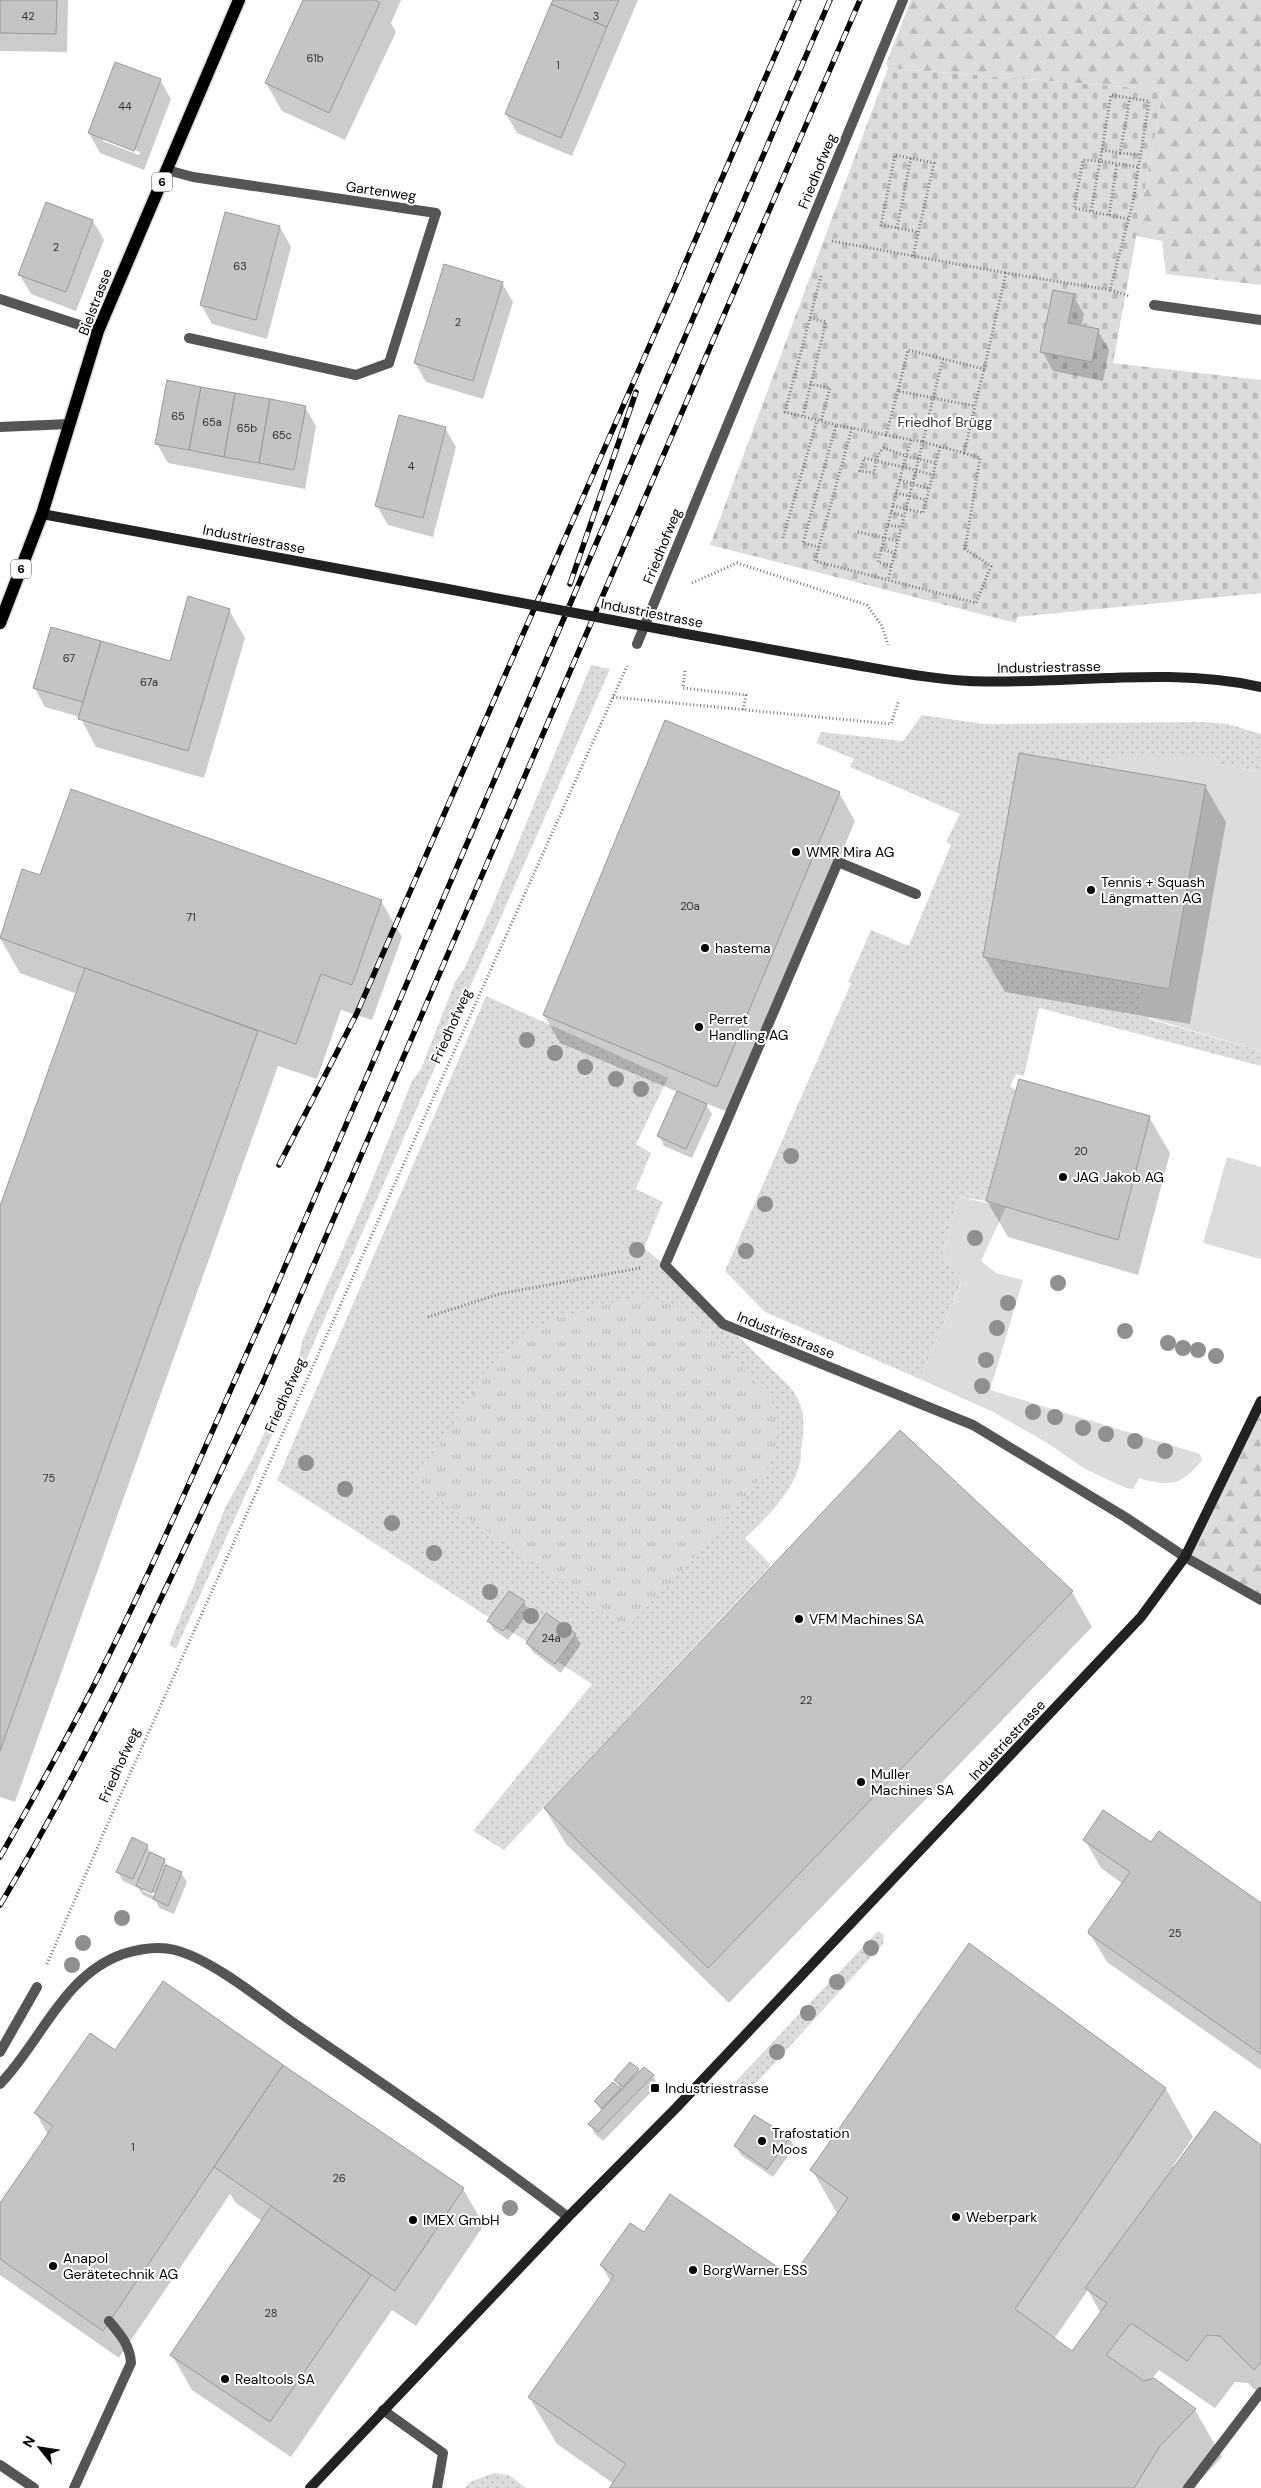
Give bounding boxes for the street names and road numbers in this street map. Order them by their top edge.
street label: Friedhofweg [794,130,840,211]
road number: 6 [152,172,172,192]
street label: Gartenweg [345,177,418,205]
street label: Bielstrasse [74,266,116,338]
street label: Friedhofweg [639,505,685,586]
street label: Industriestrasse [201,520,307,558]
road number: 6 [11,560,31,578]
street label: Industriestrasse [599,594,705,632]
street label: Industriestrasse [997,657,1101,677]
street label: Friedhofweg [427,986,476,1066]
street label: Industriestrasse [734,1307,838,1363]
street label: Friedhofweg [261,1355,310,1435]
street label: Industriestrasse [965,1696,1049,1784]
street label: Friedhofweg [95,1725,144,1805]

